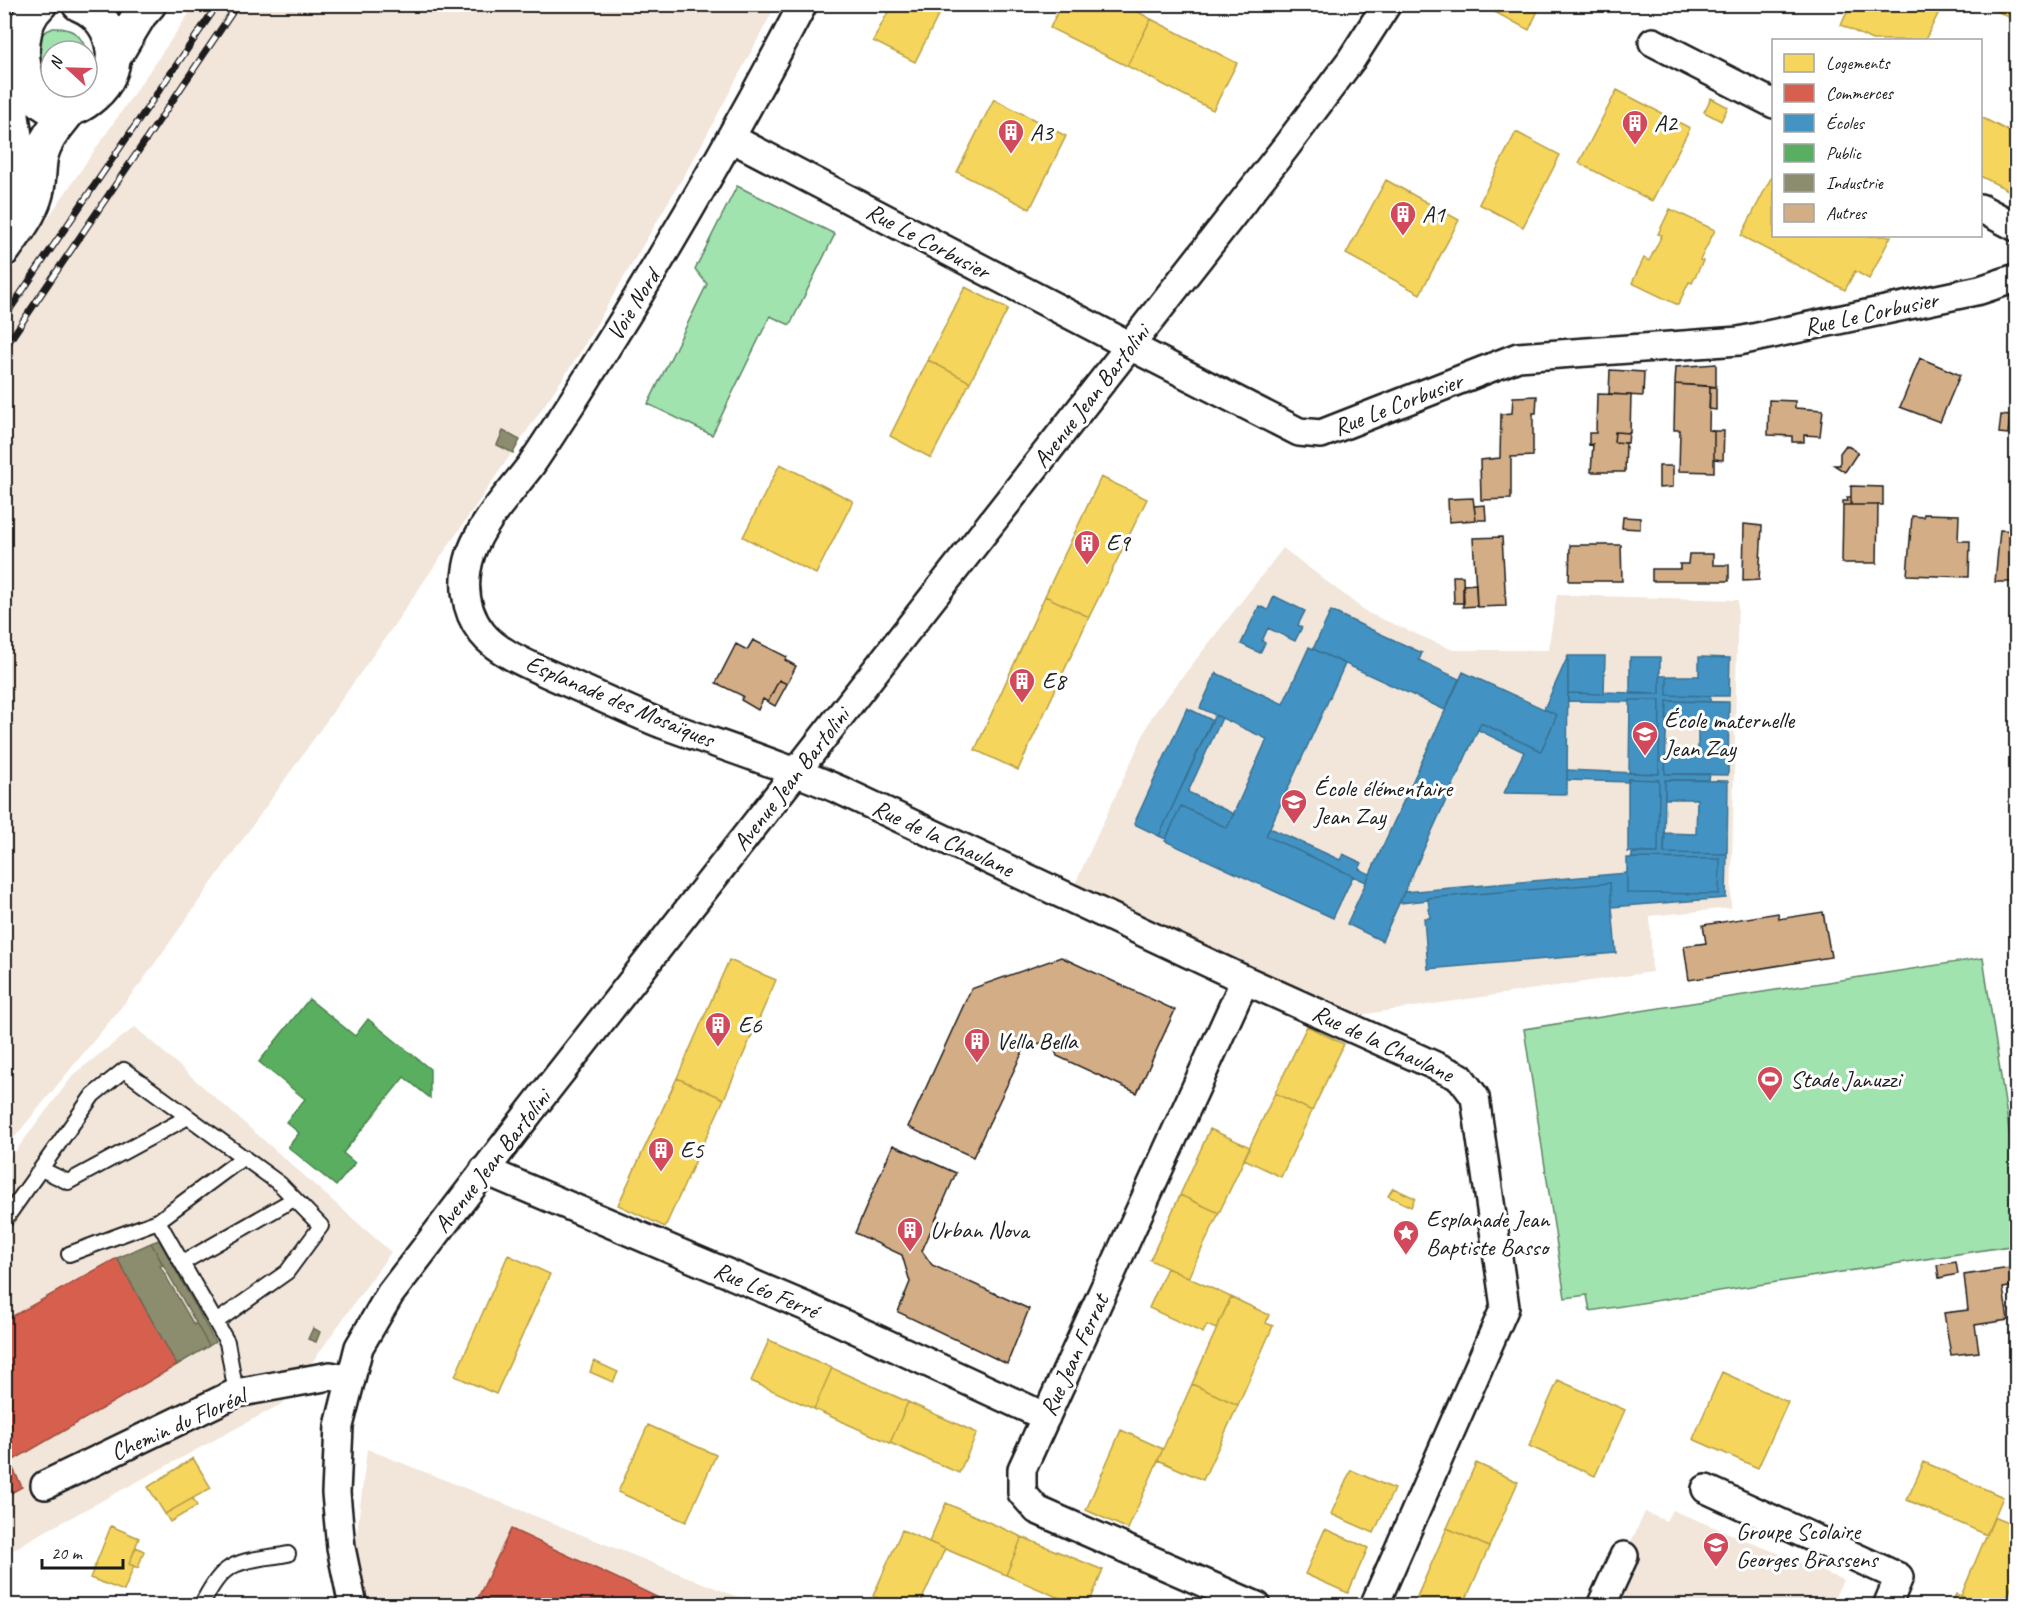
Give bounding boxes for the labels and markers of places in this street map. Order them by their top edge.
building icon: A2 [1620,108,1650,146]
place label: A2 [1654,108,1679,138]
building icon: A3 [996,117,1026,155]
place label: A3 [1030,117,1055,147]
building icon: A1 [1388,199,1418,237]
place label: A1 [1422,199,1446,229]
building icon: E9 [1072,528,1102,566]
place label: E9 [1106,528,1132,558]
building icon: E8 [1007,666,1037,704]
place label: E8 [1042,666,1068,696]
place label: École maternelle Jean Zay [1663,705,1796,763]
school or university icon: École maternelle Jean Zay [1630,719,1660,757]
place label: École élémentaire Jean Zay [1313,773,1454,831]
school or university icon: École élémentaire Jean Zay [1279,787,1309,825]
building icon: E6 [703,1010,733,1048]
place label: E6 [738,1010,763,1040]
building icon: Vella Bella [962,1026,992,1064]
place label: Vella Bella [996,1026,1079,1056]
sports icon: Stade Januzzi [1755,1064,1785,1102]
place label: Stade Januzzi [1790,1064,1903,1094]
building icon: E5 [646,1135,676,1173]
place label: E5 [680,1135,705,1165]
place label: Esplanade Jean Baptiste Basso [1426,1204,1551,1262]
building icon: Urban Nova [895,1215,925,1253]
place label: Urban Nova [930,1215,1031,1245]
place icon: Esplanade Jean Baptiste Basso [1391,1218,1421,1256]
place label: Groupe Scolaire Georges Brassens [1736,1516,1879,1574]
school or university icon: Groupe Scolaire Georges Brassens [1701,1530,1731,1568]

